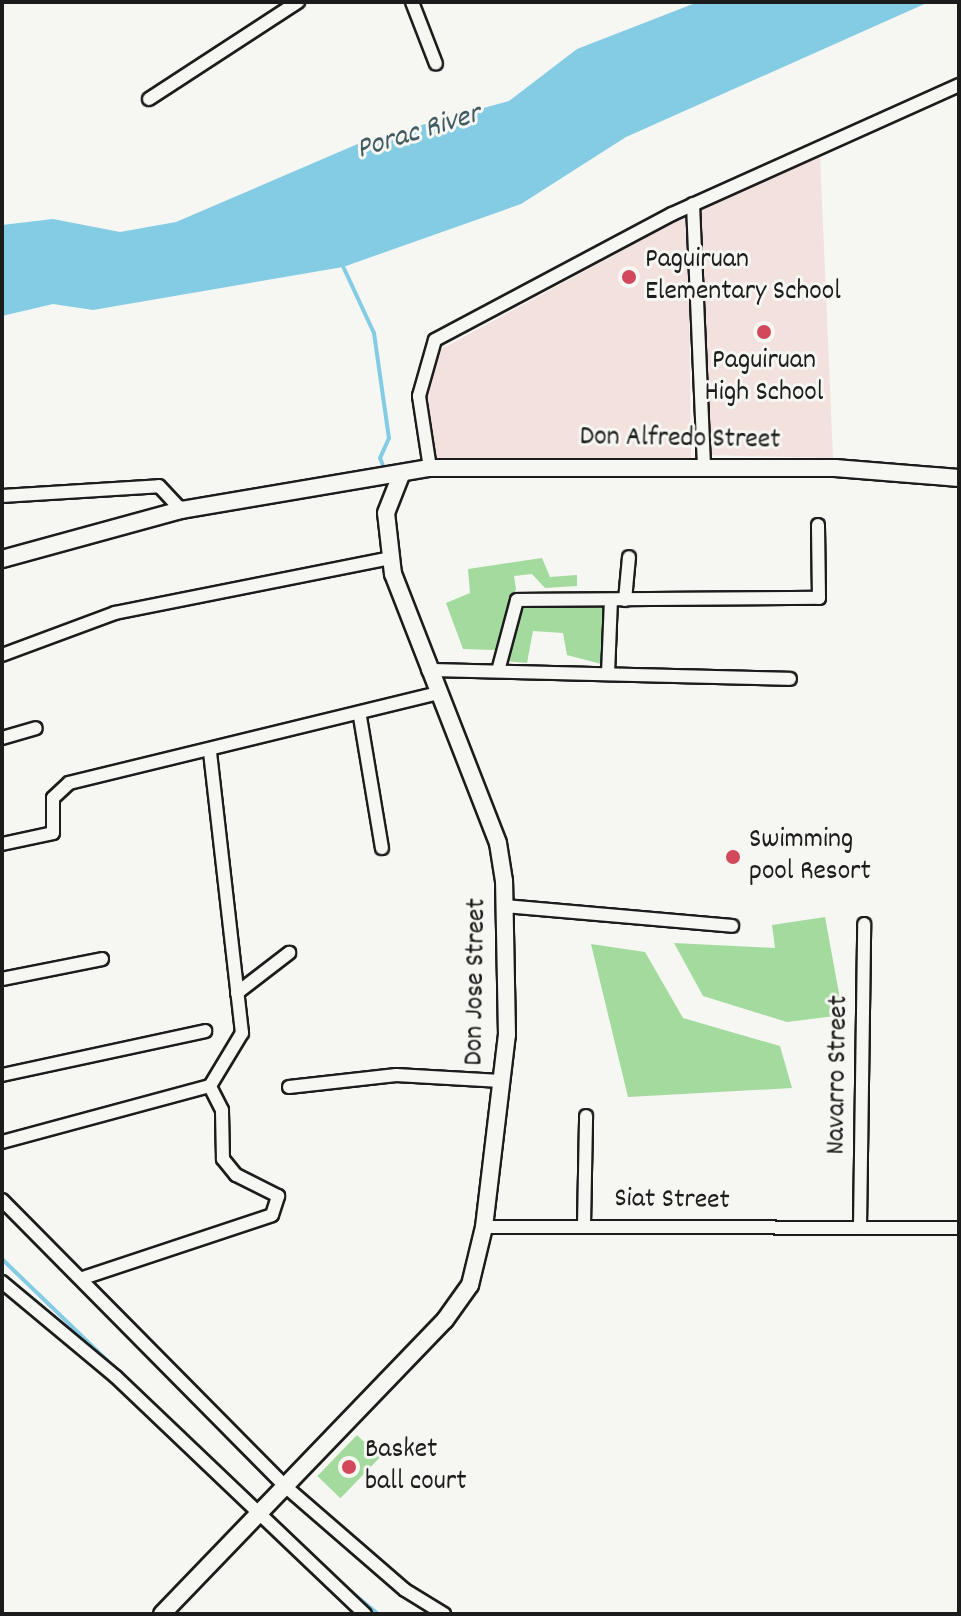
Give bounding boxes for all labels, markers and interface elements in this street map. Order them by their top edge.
water label: Porac River [353,98,485,170]
place label: Paguiruan Elementary School [645,244,841,310]
marker: Paguiruan Elementary School [620,268,638,286]
marker: Paguiruan High School [755,323,773,341]
place label: Paguiruan High School [705,345,823,411]
street label: Don Alfredo Street [579,421,781,459]
place label: Swimming pool Resort [749,824,871,890]
marker: Swimming pool Resort [724,848,742,866]
street label: Don Jose Street [459,898,495,1066]
street label: Navarro Street [821,995,857,1155]
street label: Siat Street [614,1183,730,1219]
place label: Basket ball court [365,1434,466,1500]
marker: Basket ball court [340,1458,358,1476]

